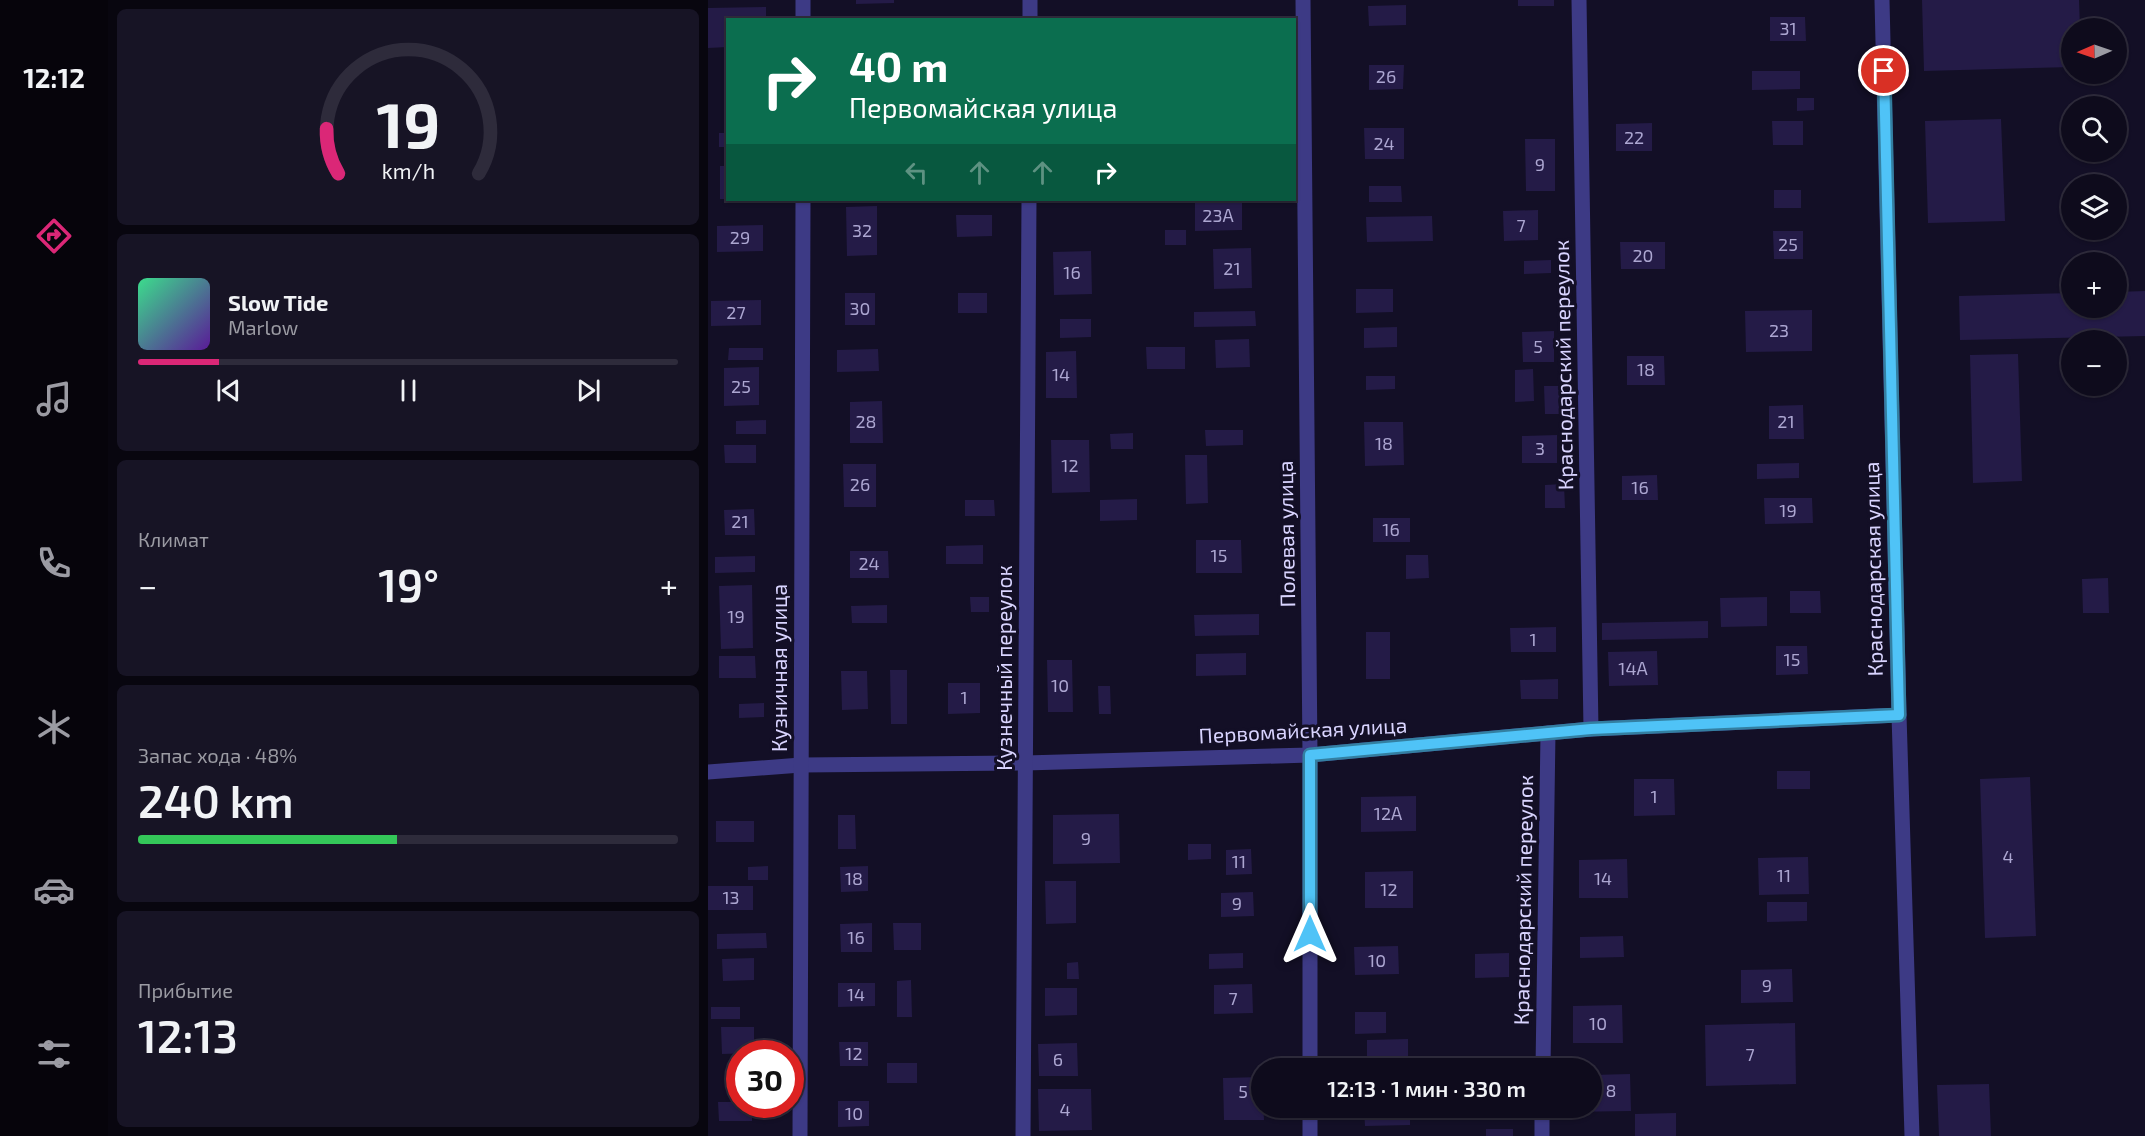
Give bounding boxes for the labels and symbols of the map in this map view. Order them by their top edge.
house number: 31 [1779,17,1797,39]
north arrow [2061,18,2127,84]
pin [1858,45,1909,96]
house number: 26 [1376,65,1396,87]
house number: 22 [1624,126,1644,148]
house number: 24 [1373,132,1395,154]
house number: 9 [1535,153,1545,175]
house number: 23А [1202,204,1234,226]
house number: 7 [1516,214,1526,236]
house number: 32 [852,219,872,241]
house number: 29 [730,226,750,248]
house number: 25 [1778,233,1798,255]
street label: Краснодарский переулок [1548,240,1578,490]
house number: 20 [1633,244,1653,266]
house number: 21 [1223,257,1241,279]
house number: 16 [1063,261,1081,283]
house number: 30 [850,297,870,319]
house number: 27 [726,301,746,323]
house number: 23 [1769,319,1789,341]
house number: 5 [1533,335,1543,357]
house number: 18 [1637,358,1655,380]
house number: 14 [1052,363,1070,385]
house number: 25 [731,375,751,397]
house number: 28 [855,410,877,432]
house number: 21 [1777,410,1795,432]
house number: 18 [1375,432,1393,454]
house number: 3 [1535,437,1545,459]
house number: 12 [1061,454,1079,476]
street label: Полевая улица [1272,460,1300,608]
street label: Краснодарская улица [1858,461,1888,677]
house number: 26 [850,473,870,495]
house number: 16 [1631,476,1649,498]
house number: 19 [1779,499,1797,521]
house number: 21 [731,510,749,532]
house number: 16 [1382,518,1400,540]
house number: 15 [1211,544,1227,566]
house number: 24 [858,552,880,574]
street label: Кузнечный переулок [991,565,1017,771]
street label: Кузничная улица [766,584,792,752]
house number: 19 [727,605,745,627]
house number: 1 [1529,628,1537,650]
house number: 15 [1784,648,1800,670]
house number: 14А [1618,657,1649,679]
house number: 10 [1051,674,1069,696]
house number: 1 [960,686,968,708]
street label: Первомайская улица [1198,712,1408,748]
street label: Краснодарский переулок [1508,775,1538,1025]
house number: 1 [1650,785,1658,807]
house number: 12А [1374,802,1403,824]
house number: 9 [1081,827,1091,849]
house number: 4 [2002,845,2014,867]
house number: 11 [1232,850,1246,872]
house number: 11 [1777,864,1791,886]
house number: 18 [845,867,863,889]
house number: 14 [1594,867,1612,889]
house number: 12 [1380,878,1398,900]
house number: 13 [722,886,740,908]
house number: 9 [1232,892,1242,914]
position arrow [1278,902,1342,966]
house number: 16 [847,926,865,948]
house number: 10 [1368,949,1386,971]
house number: 9 [1762,974,1772,996]
house number: 14 [847,983,865,1005]
house number: 7 [1228,987,1238,1009]
house number: 10 [1589,1012,1607,1034]
speed limit sign: 30 [726,1040,804,1118]
house number: 12 [845,1042,863,1064]
house number: 7 [1745,1043,1755,1065]
house number: 6 [1053,1048,1063,1070]
house number: 8 [1606,1079,1616,1101]
house number: 5 [1238,1080,1248,1102]
house number: 4 [1059,1098,1071,1120]
house number: 10 [845,1102,863,1124]

